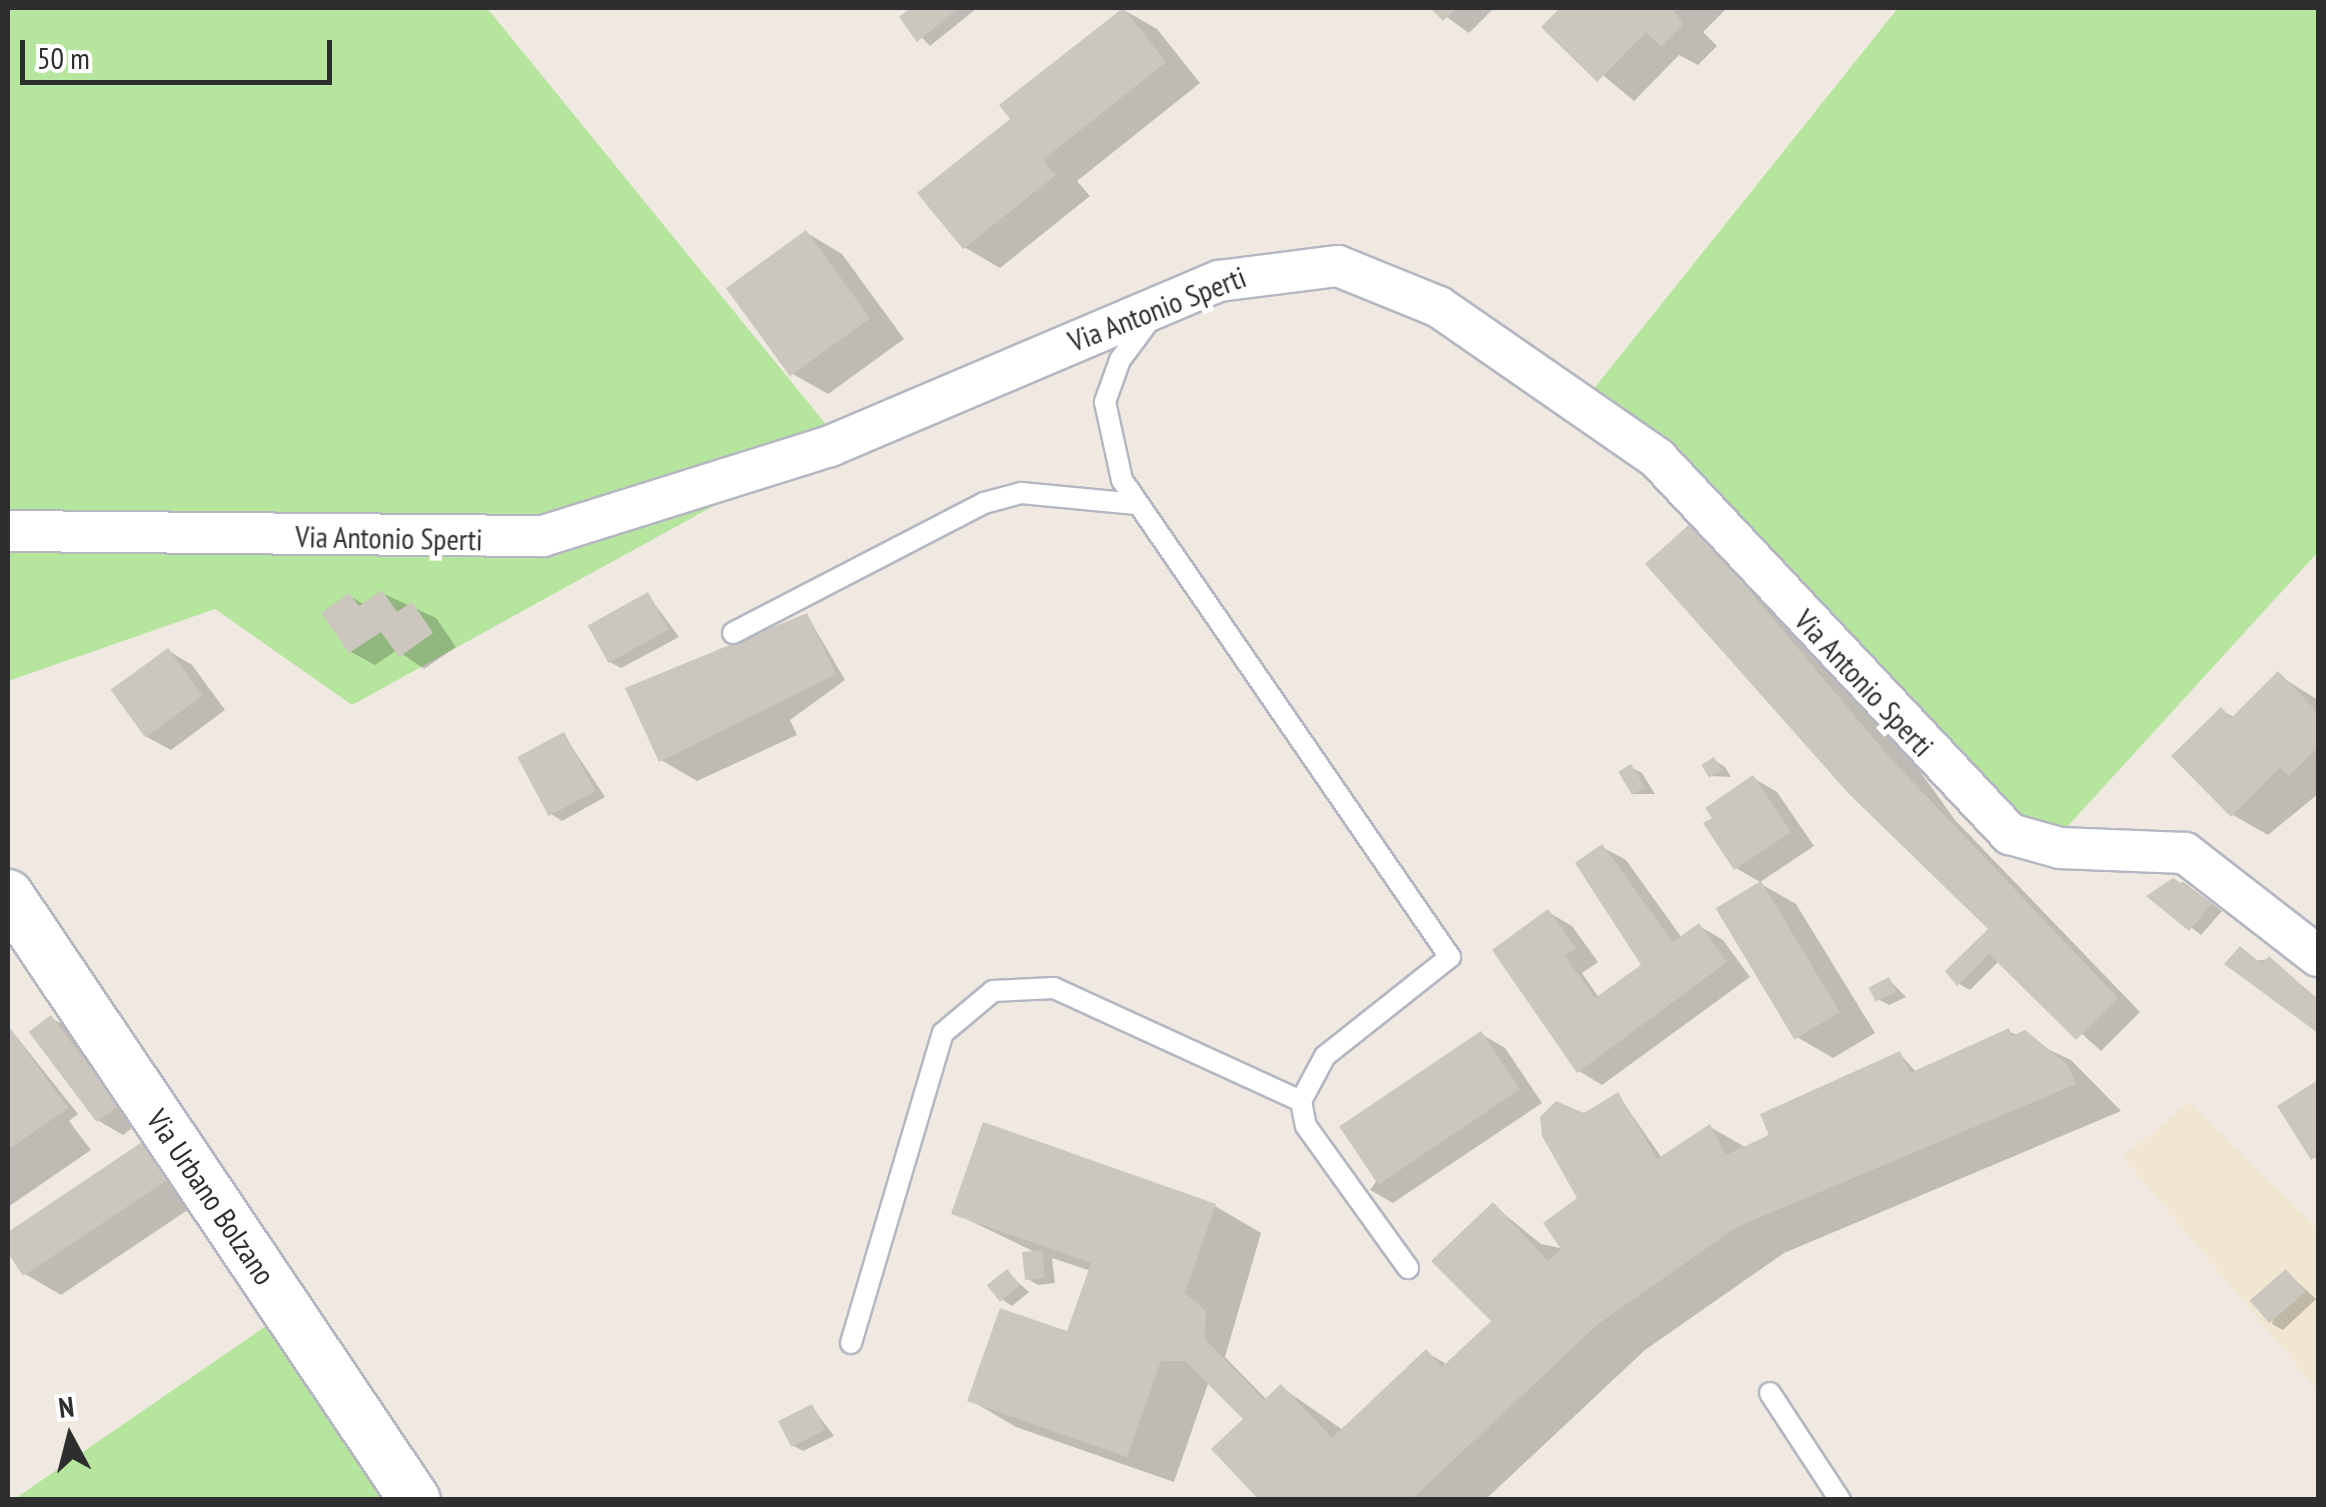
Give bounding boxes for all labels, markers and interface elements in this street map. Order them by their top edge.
scale bar [25,20,338,82]
text: 50 m [37,38,90,77]
street label: Via Antonio Sperti [1063,258,1251,360]
street label: Via Antonio Sperti [295,518,483,558]
street label: Via Antonio Sperti [1787,602,1941,764]
street label: Via Urbano Bolzano [139,1103,283,1291]
north arrow [20,1387,120,1487]
text: N [57,1387,76,1426]

